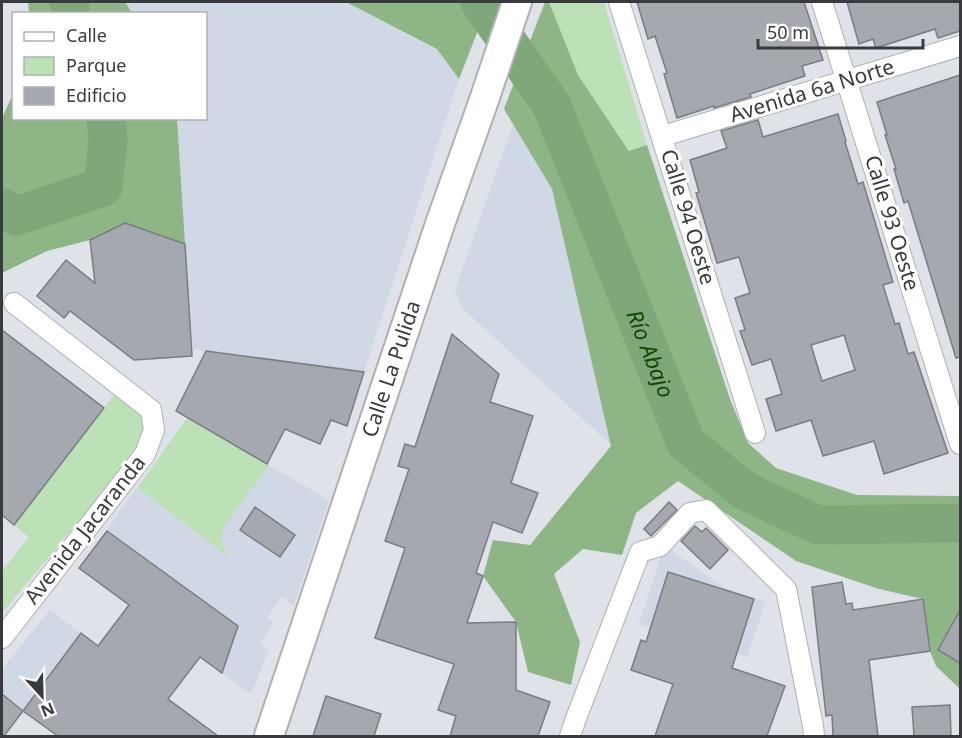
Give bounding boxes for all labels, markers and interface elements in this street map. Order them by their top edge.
legend [12,12,207,120]
scale bar [758,12,923,50]
text: 50 m [767,20,809,44]
text: Calle [66,23,107,47]
street label: Avenida 6a Norte [726,52,897,128]
text: Parque [66,53,126,77]
text: Edificio [66,83,127,107]
street label: Calle 94 Oeste [655,145,723,288]
street label: Calle 93 Oeste [859,151,927,294]
street label: Calle La Pulida [355,296,427,441]
water label: Río Abajo [620,305,682,402]
street label: Avenida Jacaranda [17,449,151,610]
north arrow [12,666,72,726]
text: N [37,697,58,723]

